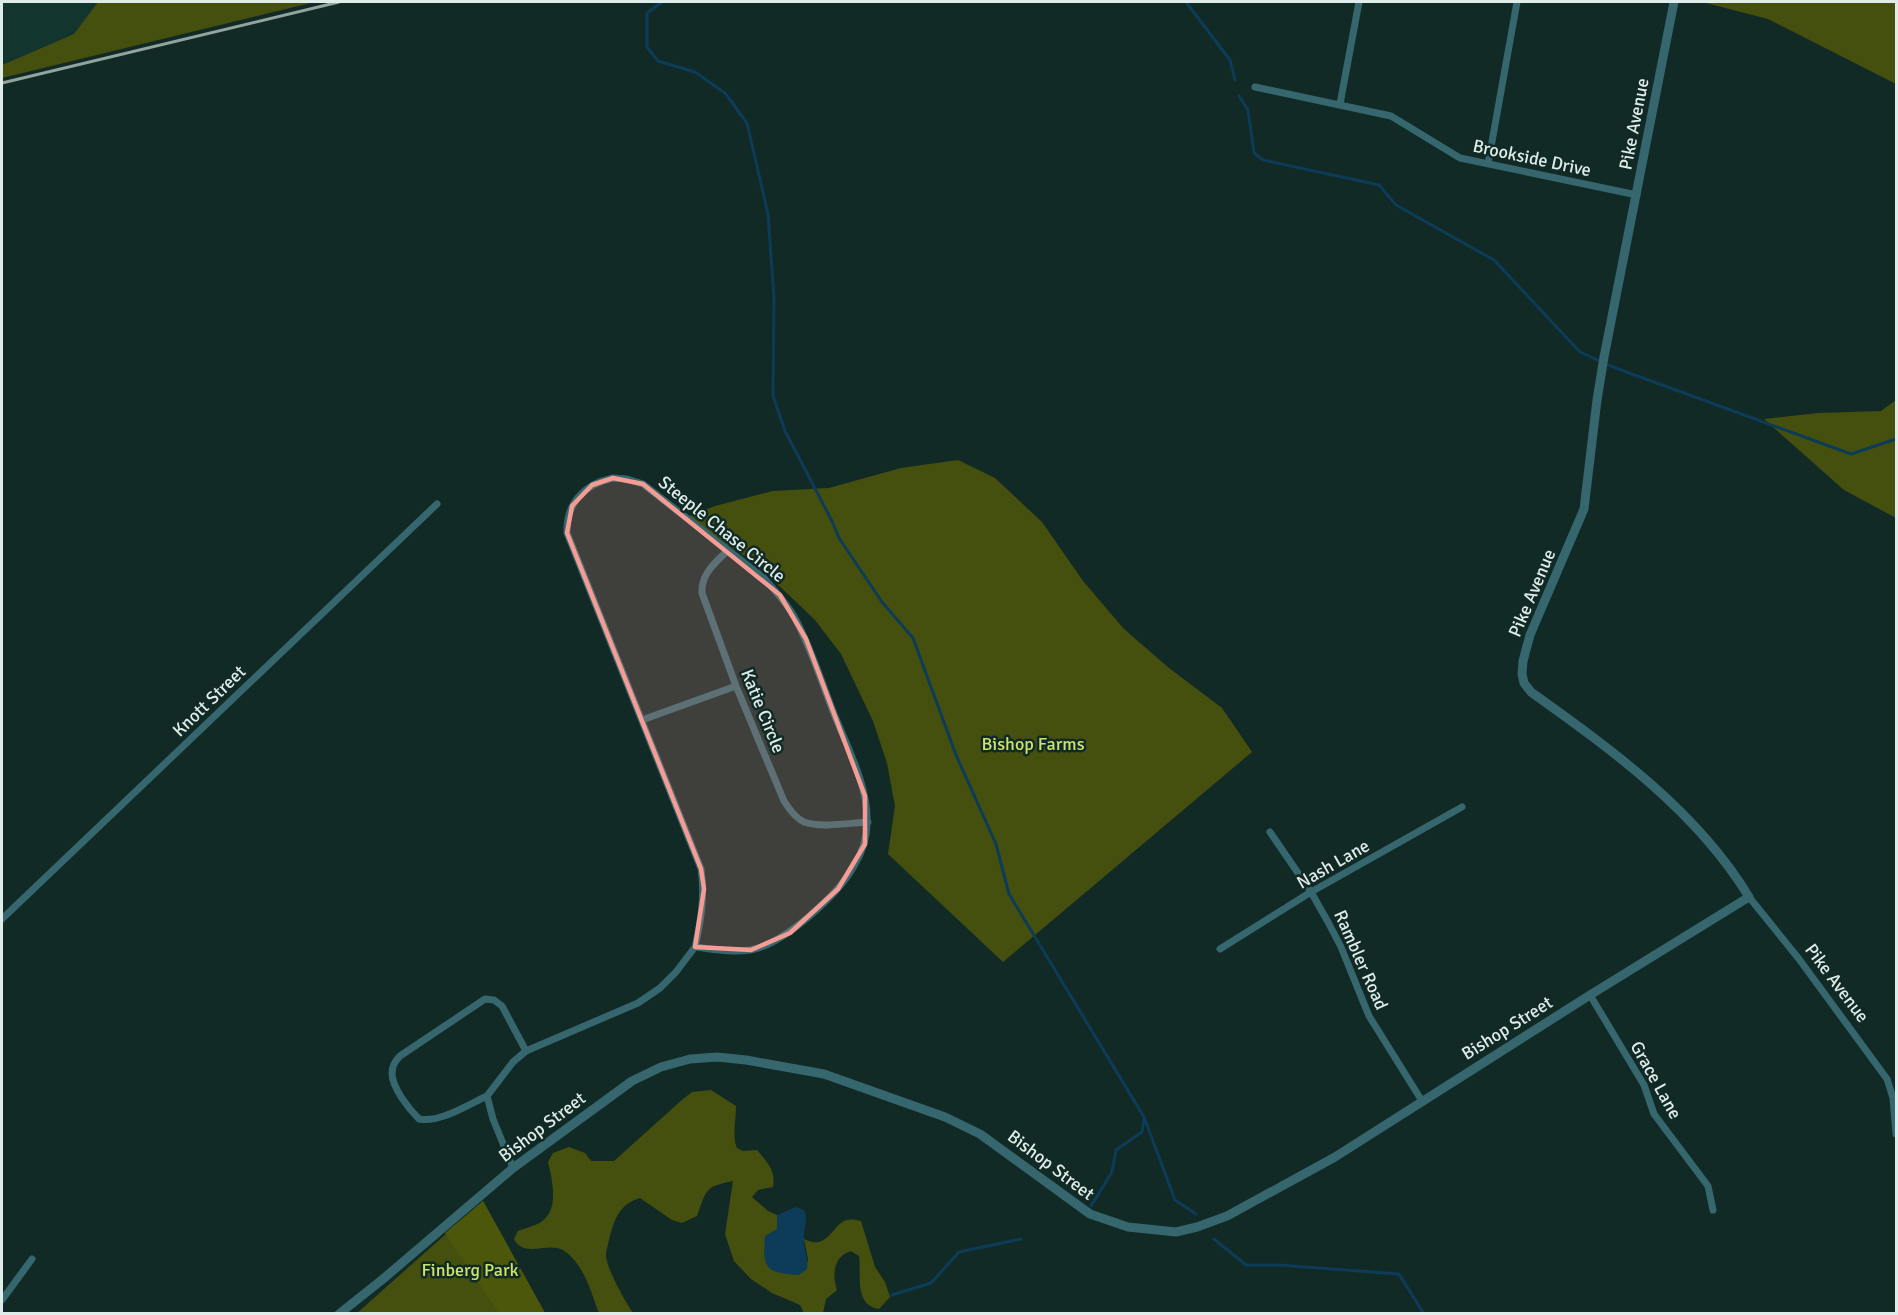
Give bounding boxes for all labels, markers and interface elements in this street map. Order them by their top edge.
street label: Pike Avenue [1614,76,1654,172]
street label: Brookside Drive [1471,135,1593,181]
street label: Steeple Chase Circle [654,471,790,587]
street label: Pike Avenue [1504,546,1560,640]
street label: Knott Street [168,661,250,741]
street label: Katie Circle [736,666,790,756]
park label: Bishop Farms [981,733,1085,755]
street label: Nash Lane [1293,834,1373,894]
street label: Rambler Road [1329,907,1393,1013]
street label: Pike Avenue [1800,939,1874,1027]
street label: Bishop Street [1457,991,1557,1065]
street label: Grace Lane [1626,1037,1686,1123]
street label: Bishop Street [494,1087,590,1167]
street label: Bishop Street [1003,1125,1099,1205]
park label: Finberg Park [421,1259,519,1281]

